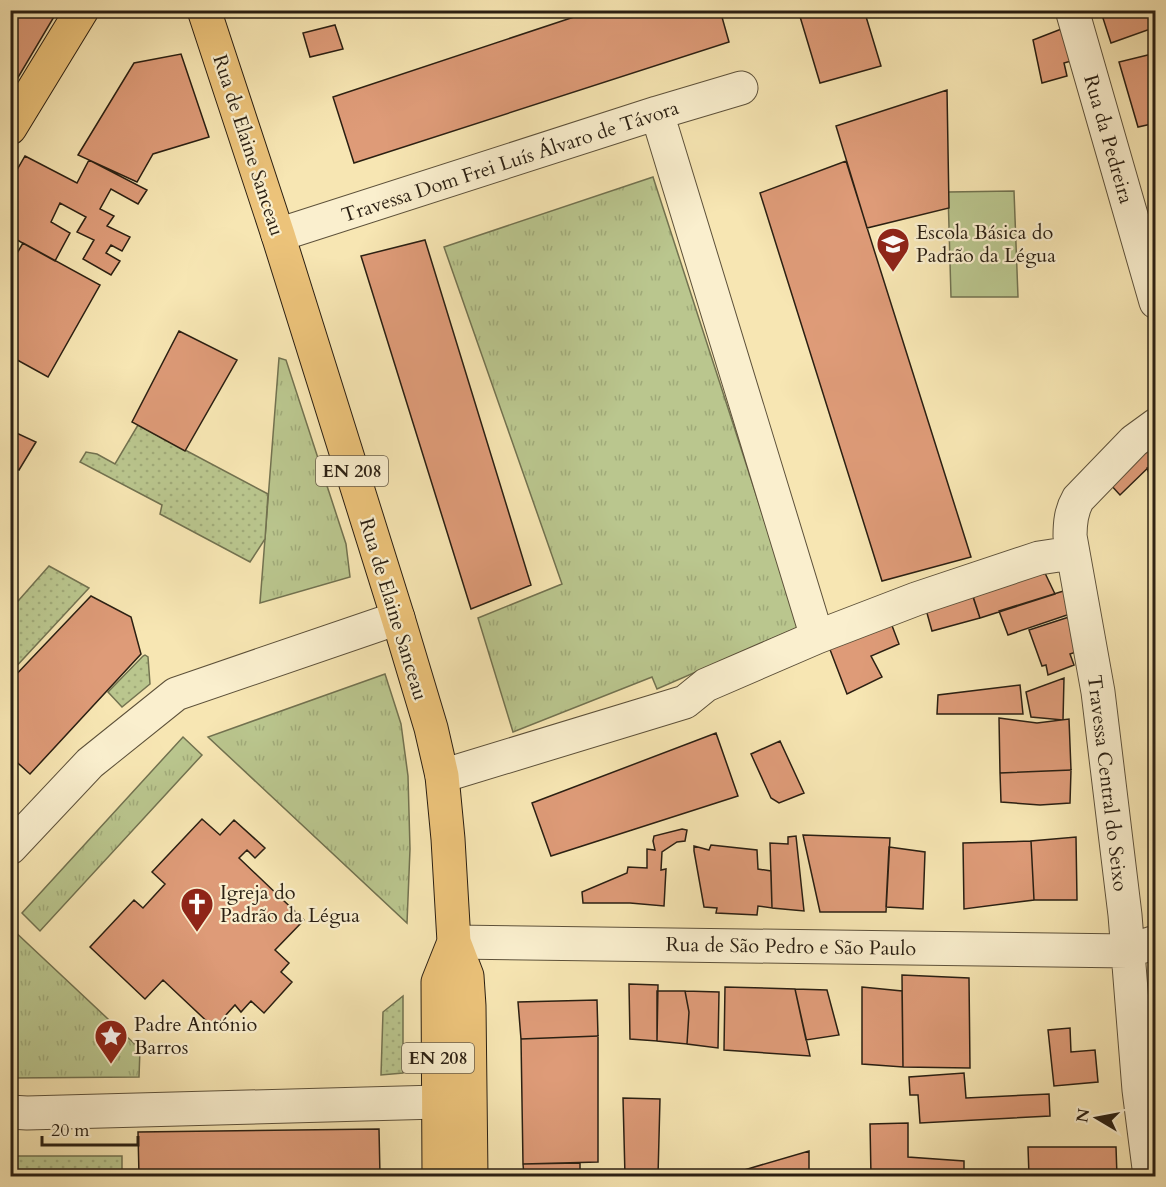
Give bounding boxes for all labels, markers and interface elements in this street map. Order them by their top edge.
street label: Rua de Elaine Sanceau [206,51,291,239]
street label: Rua da Pedreira [1077,71,1140,207]
street label: Travessa Dom Frei Luís Álvaro de Távora [338,94,682,229]
place label: Escola Básica do Padrão da Légua [916,219,1056,269]
school or university icon: Escola Básica do Padrão da Légua [875,226,911,273]
road number: EN 208 [316,456,388,486]
street label: Rua de Elaine Sanceau [353,515,434,704]
street label: Travessa Central do Seixo [1081,673,1134,893]
place label: Igreja do Padrão da Légua [220,879,360,929]
church icon: Igreja do Padrão da Légua [179,886,215,933]
street label: Rua de São Pedro e São Paulo [665,931,917,962]
place label: Padre António Barros [134,1011,258,1061]
place icon: Padre António Barros [93,1018,129,1065]
road number: EN 208 [402,1043,474,1073]
north arrow [1067,1088,1127,1148]
text: N [1071,1107,1095,1124]
scale bar [42,1109,138,1147]
text: 20 m [51,1118,90,1143]

